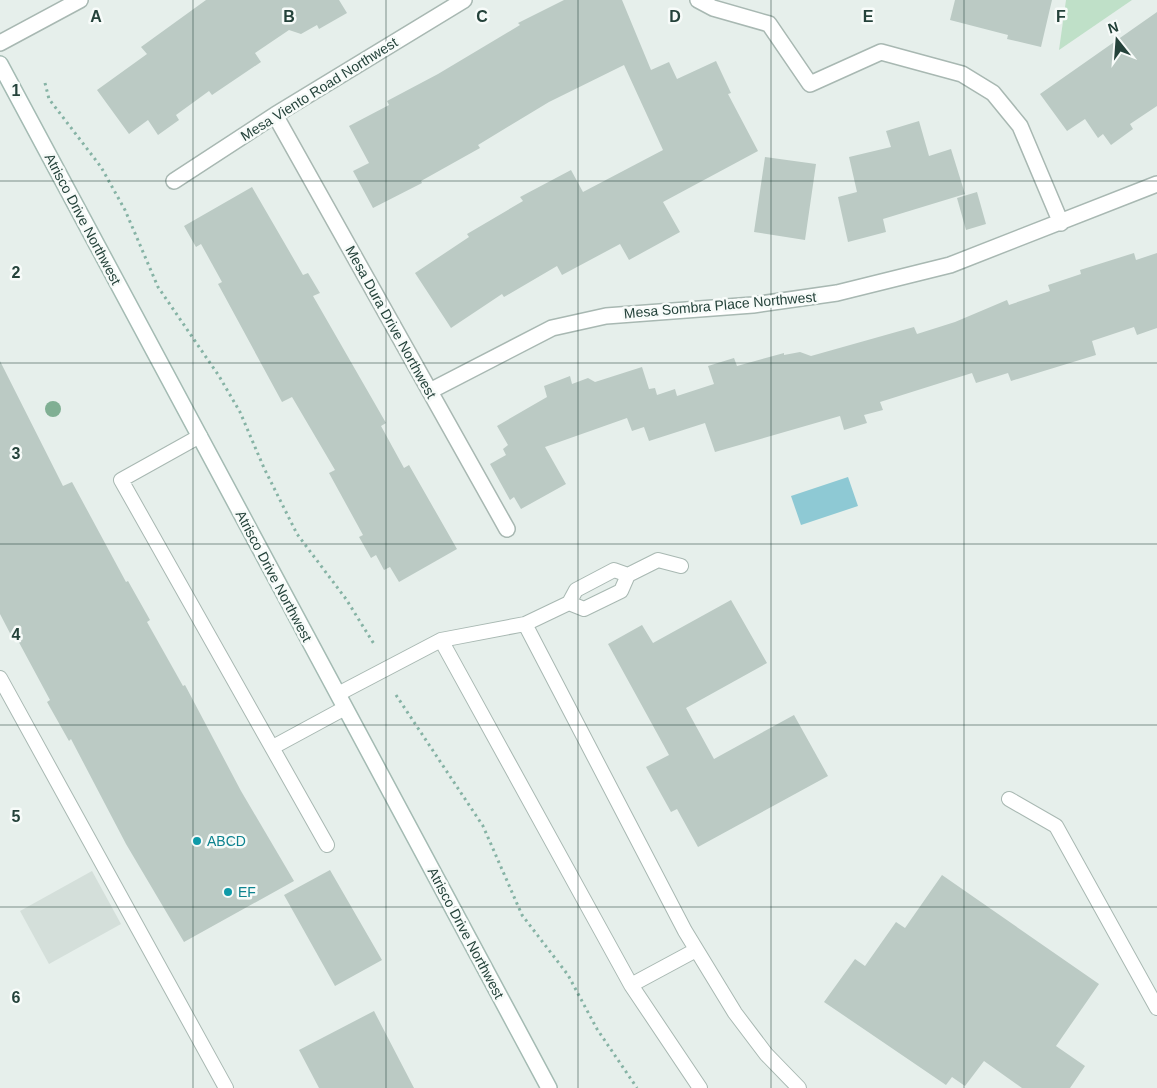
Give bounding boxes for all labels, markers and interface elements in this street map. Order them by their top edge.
text: A [90,8,102,25]
text: B [283,8,295,25]
text: C [476,8,488,25]
text: D [669,8,681,25]
text: E [863,8,874,25]
text: F [1056,8,1066,25]
north arrow [1092,15,1142,65]
text: N [1106,18,1120,37]
street label: Mesa Viento Road Northwest [238,34,400,144]
text: 1 [12,82,21,99]
street label: Atrisco Drive Northwest [42,151,124,287]
street label: Mesa Dura Drive Northwest [342,243,440,401]
text: 2 [12,264,21,281]
street label: Mesa Sombra Place Northwest [623,289,817,321]
text: 3 [12,445,21,462]
street label: Atrisco Drive Northwest [233,508,315,644]
text: 4 [12,626,21,643]
text: 5 [12,808,21,825]
place label: ABCD [207,833,246,849]
marker: ABCD [191,835,203,847]
street label: Atrisco Drive Northwest [425,865,507,1001]
place label: EF [238,884,256,900]
marker: EF [222,886,234,898]
text: 6 [12,989,21,1006]

